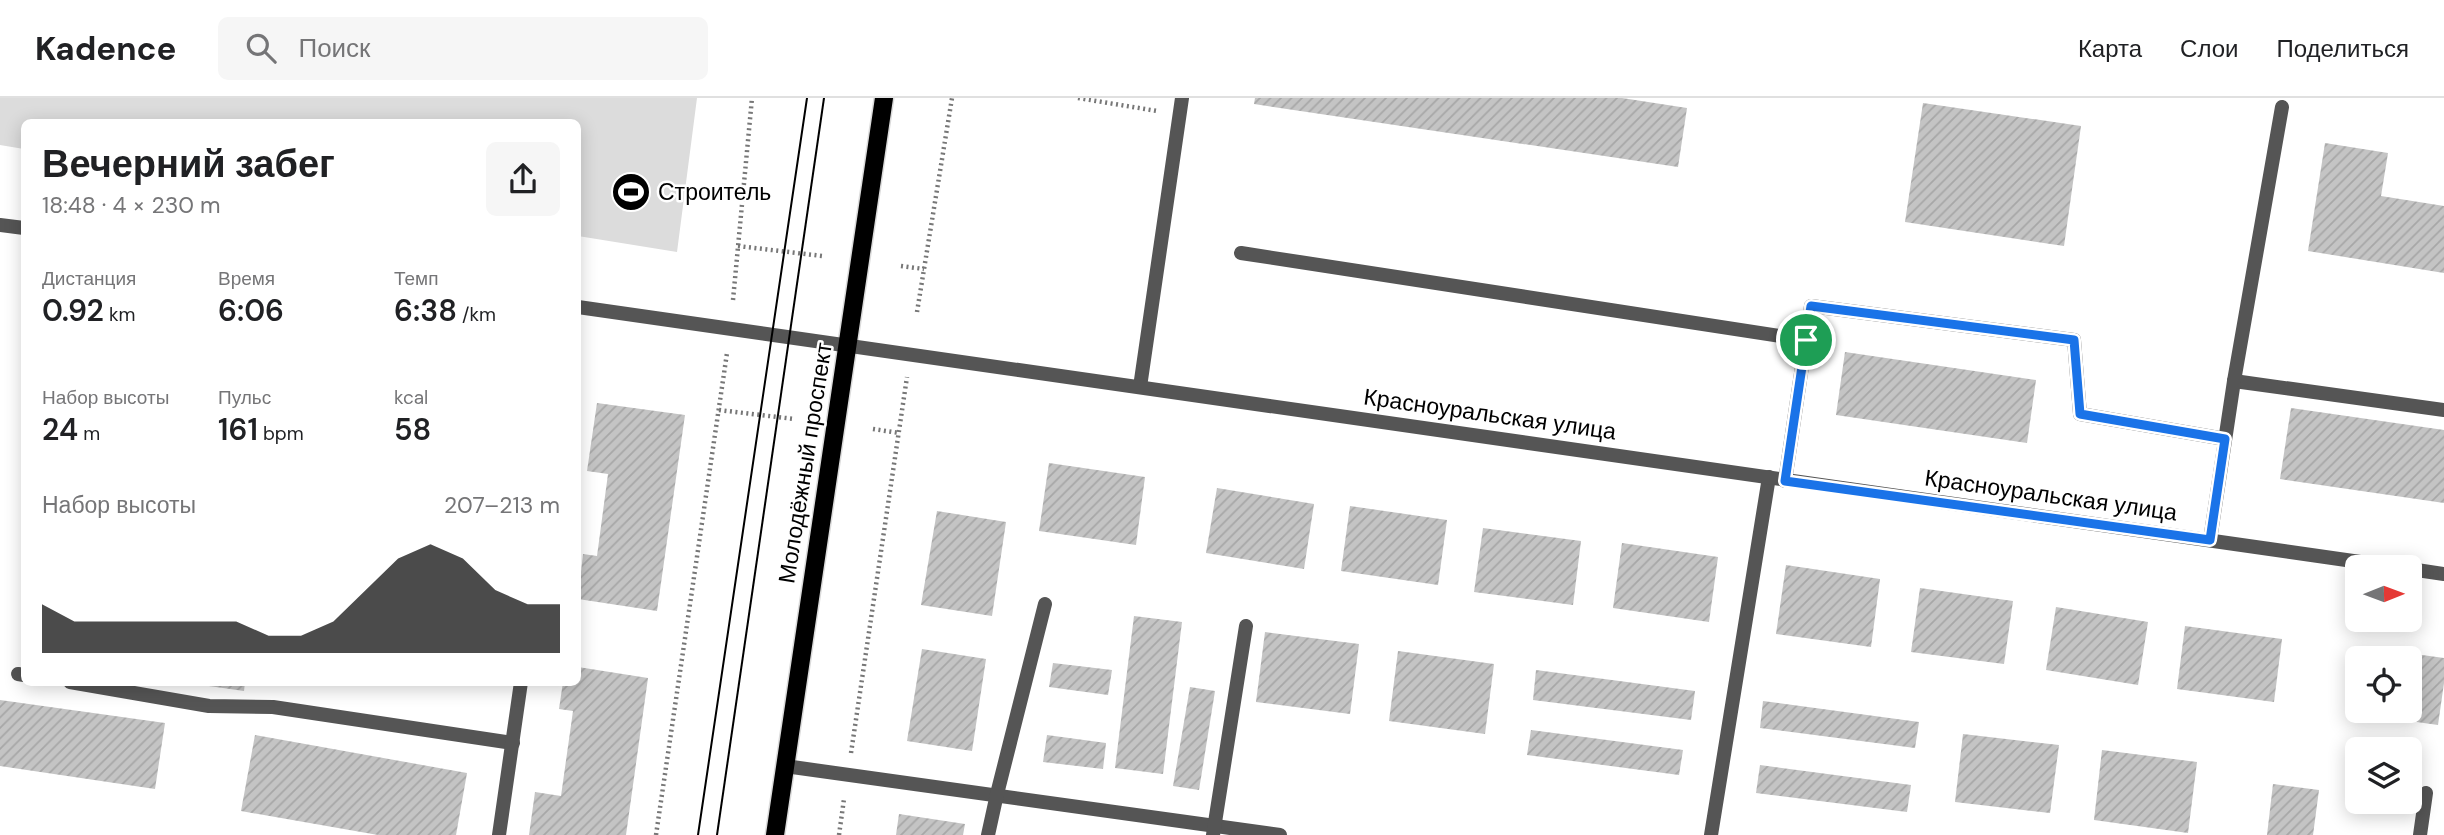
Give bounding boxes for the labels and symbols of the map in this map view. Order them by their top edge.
sports icon: Строитель [610,171,652,213]
place label: Строитель [658,177,771,207]
pin [1776,310,1836,370]
street label: Молодёжный проспект [771,340,839,585]
street label: Красноуральская улица [1362,381,1618,447]
street label: Красноуральская улица [1923,462,2179,528]
north arrow [2345,555,2422,632]

